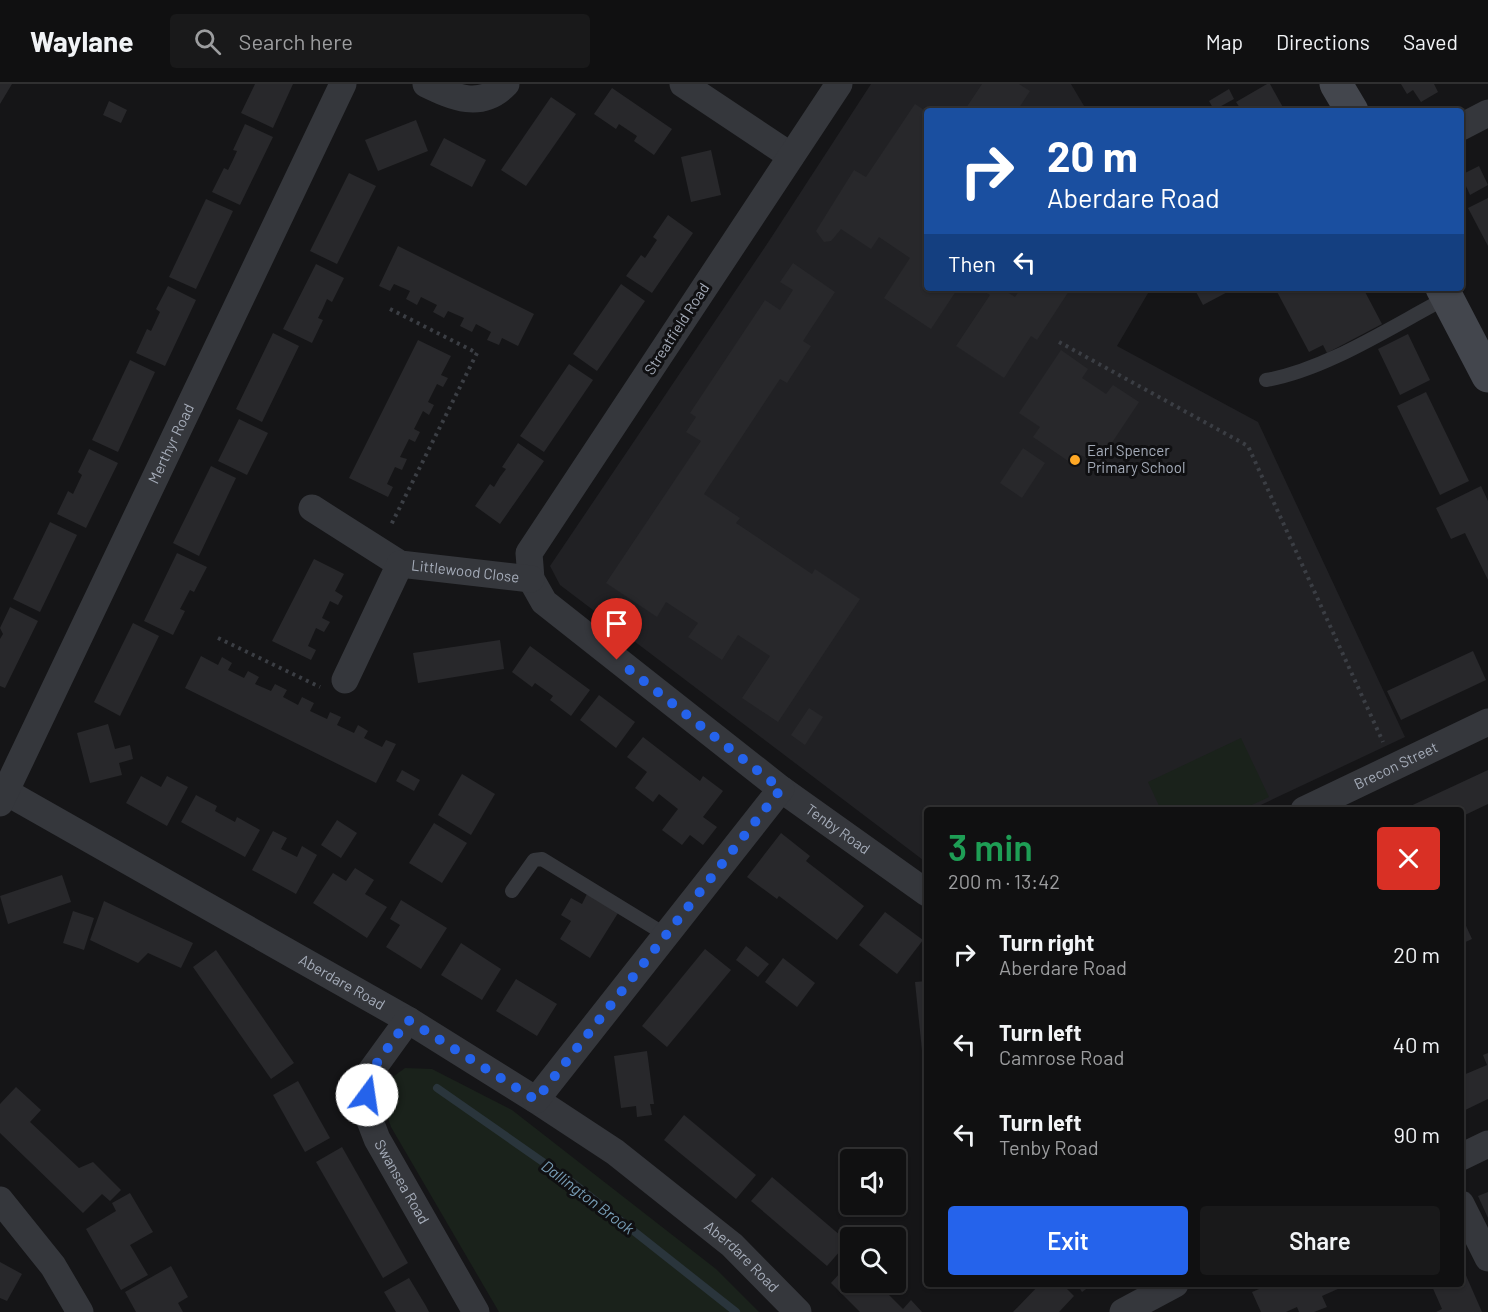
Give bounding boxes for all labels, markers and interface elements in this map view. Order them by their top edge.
search box [170,14,590,68]
text: Waylane [30,24,134,58]
icon: search [191,25,224,58]
text: Search here [239,28,353,54]
text: Map [1206,29,1243,54]
text: Directions [1276,29,1370,54]
text: Saved [1403,29,1458,54]
text: 20 m [1047,130,1138,180]
icon: right [948,132,1026,210]
text: Aberdare Road [1047,181,1220,213]
icon: left [1008,246,1041,279]
text: Then [948,250,996,276]
street label: Streatfield Road [640,279,712,378]
street label: Merthyr Road [144,400,197,486]
place label: Earl Spencer Primary School [1087,441,1185,476]
marker: Earl Spencer Primary School [1068,453,1082,467]
street label: Littlewood Close [410,555,520,586]
pin [591,598,642,660]
icon: arrive [600,607,633,640]
street label: Brecon Street [1351,737,1440,793]
street label: Tenby Road [802,799,874,857]
text: 3 min [948,825,1033,868]
button: close [1377,827,1440,890]
text: 200 m · 13:42 [948,869,1060,893]
text: Turn right [999,929,1094,955]
icon: right [948,938,981,971]
text: 20 m [1393,941,1440,967]
street label: Aberdare Road [296,950,388,1013]
text: Aberdare Road [999,955,1127,979]
text: Turn left [999,1019,1082,1045]
icon: left [948,1028,981,1061]
text: 40 m [1393,1031,1440,1057]
text: Camrose Road [999,1045,1124,1069]
position arrow [335,1063,399,1127]
text: Turn left [999,1109,1082,1135]
icon: left [948,1118,981,1151]
text: 90 m [1394,1121,1440,1147]
text: Tenby Road [999,1135,1099,1159]
street label: Swansea Road [371,1136,434,1227]
map controls [840,1149,906,1293]
button: sound [840,1149,906,1215]
water label: Dallington Brook [538,1156,638,1238]
button: Exit [948,1206,1188,1275]
button: Share [1200,1206,1440,1275]
street label: Aberdare Road [701,1217,783,1295]
button: search [840,1227,906,1293]

